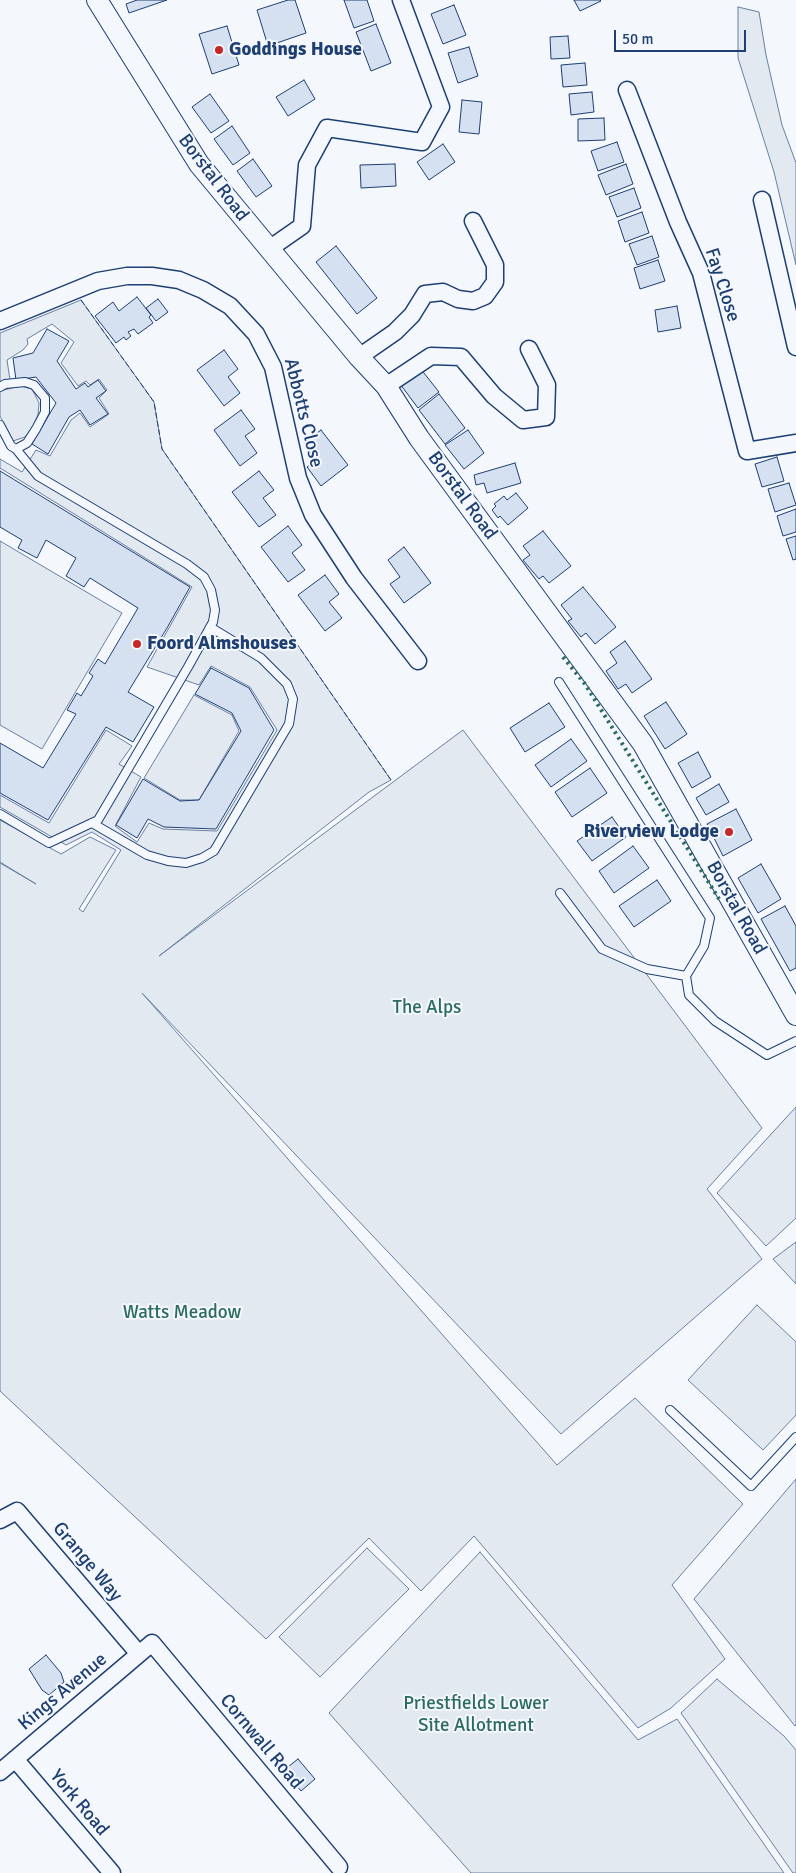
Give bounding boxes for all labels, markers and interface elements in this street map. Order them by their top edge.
scale bar [616,20,748,52]
text: 50 m [622,30,653,48]
place label: Goddings House [229,39,362,61]
marker: Goddings House [213,44,225,56]
street label: Borstal Road [173,130,253,226]
street label: Fay Close [699,245,745,325]
street label: Abbotts Close [278,356,328,470]
street label: Borstal Road [422,447,502,545]
place label: Foord Almshouses [147,633,297,655]
marker: Foord Almshouses [131,638,143,650]
place label: Riverview Lodge [583,821,719,843]
marker: Riverview Lodge [723,826,735,838]
street label: Borstal Road [701,857,771,959]
park label: The Alps [393,997,461,1019]
park label: Watts Meadow [123,1302,241,1324]
street label: Grange Way [47,1518,127,1606]
street label: Kings Avenue [14,1648,112,1736]
street label: Cornwall Road [215,1690,307,1794]
park label: Priestfields Lower Site Allotment [403,1693,549,1737]
street label: York Road [45,1765,113,1841]

